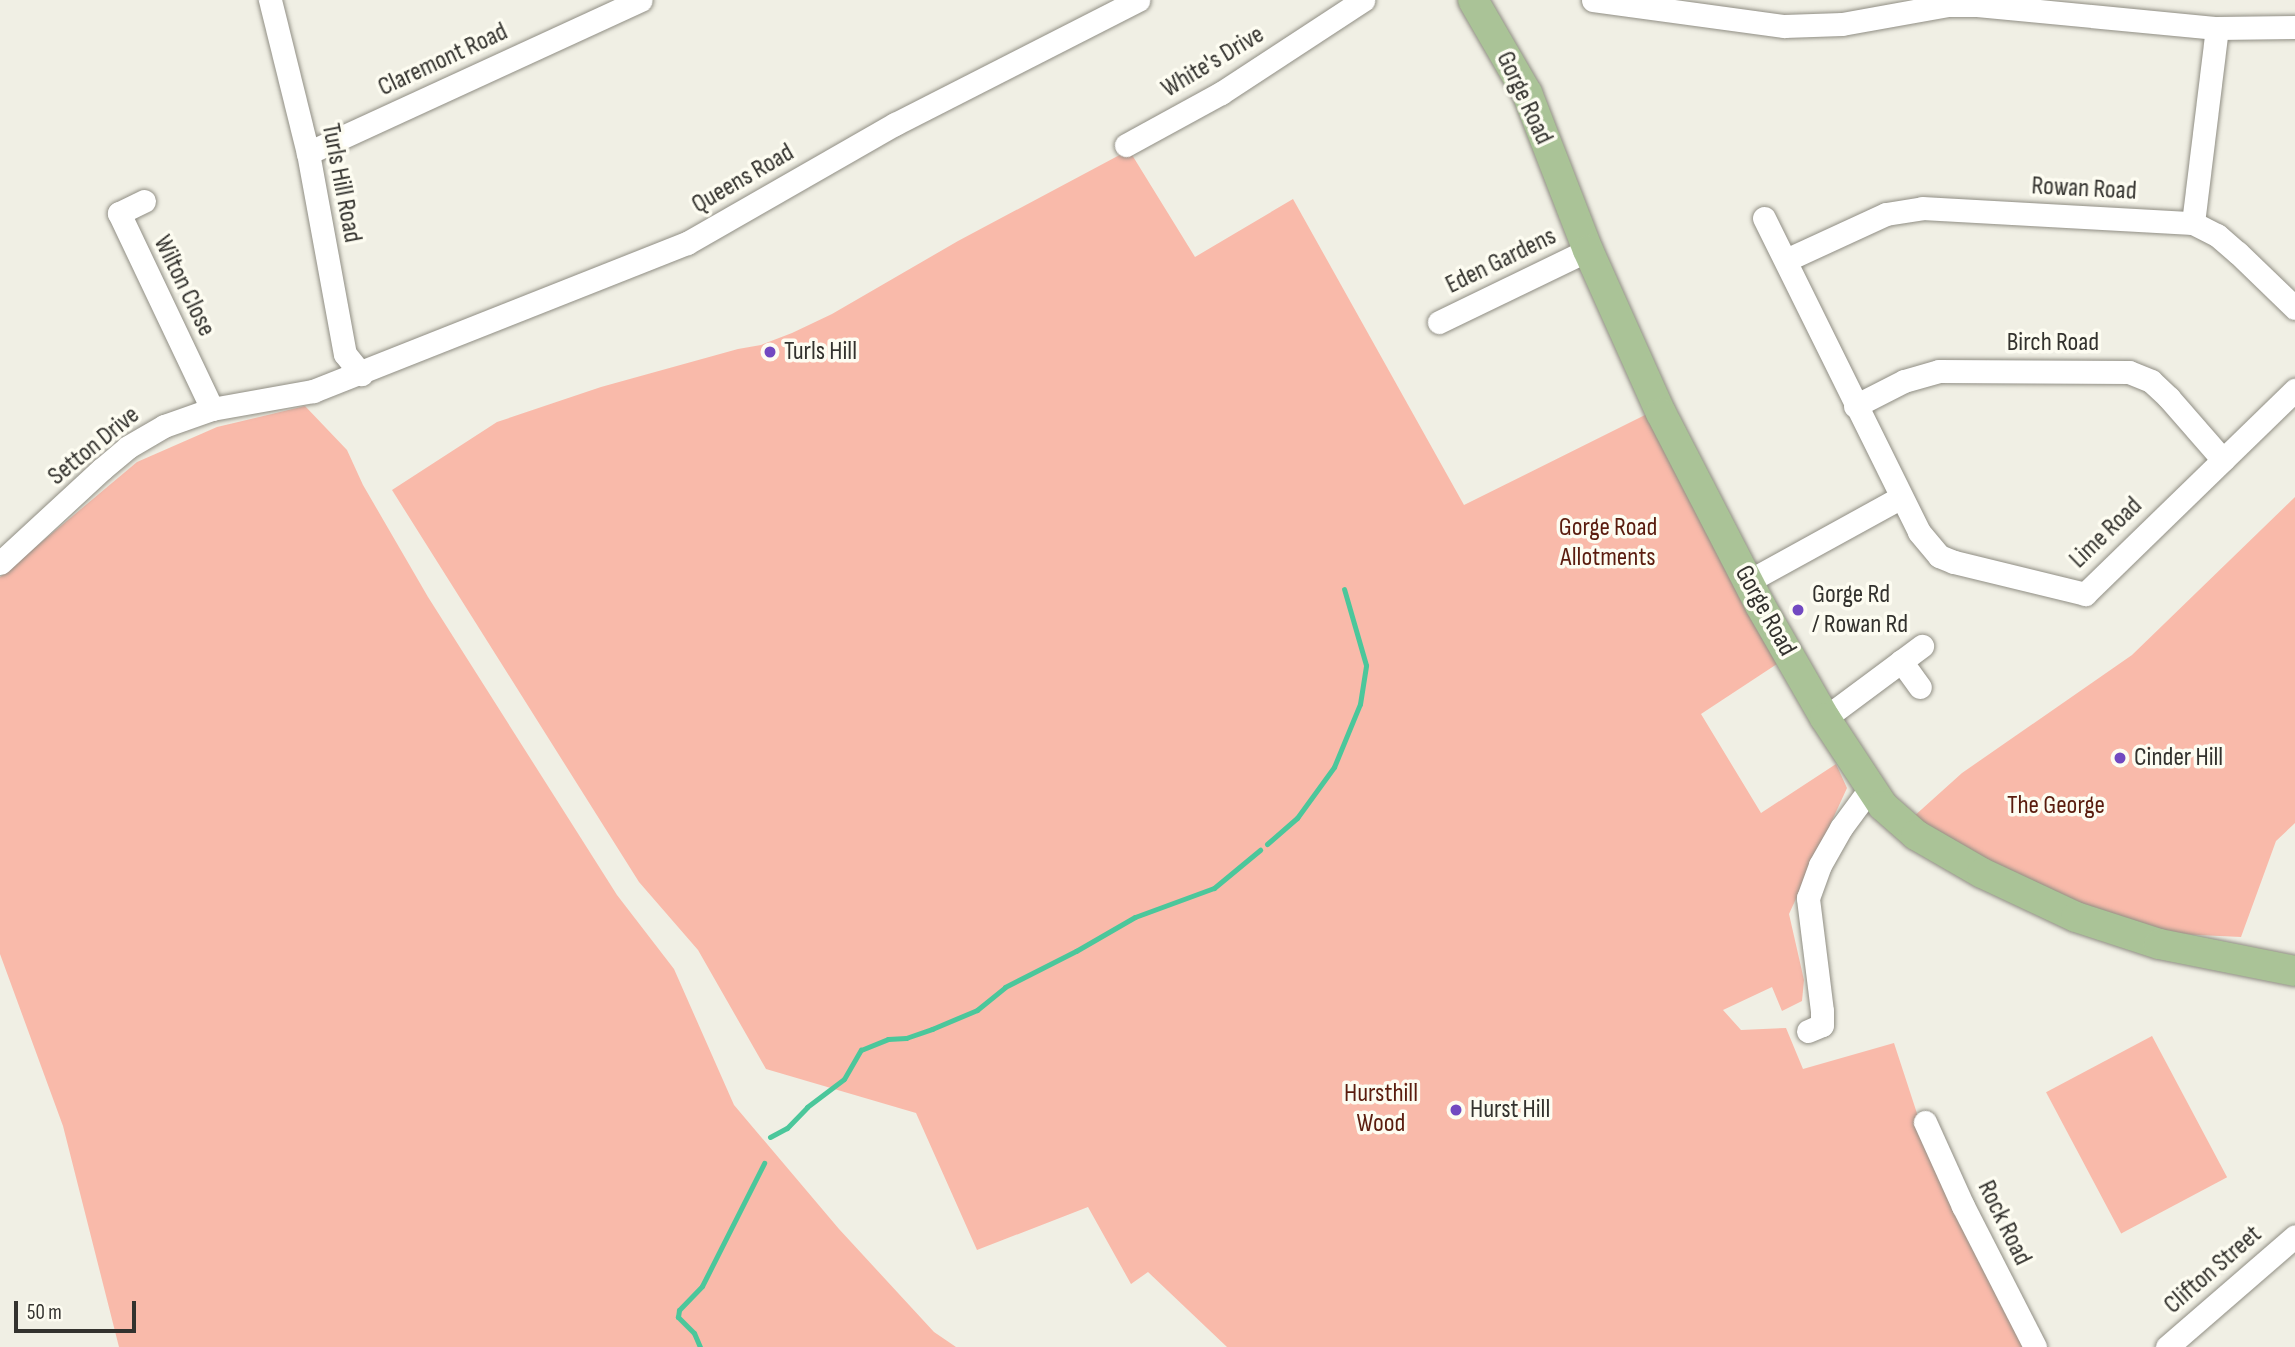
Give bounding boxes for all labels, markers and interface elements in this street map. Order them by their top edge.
street label: Claremont Road [373,16,513,104]
street label: White's Drive [1156,19,1270,105]
street label: Gorge Road [1489,47,1559,149]
street label: Turls Hill Road [314,121,368,245]
street label: Queens Road [686,137,800,221]
street label: Rowan Road [2031,171,2137,207]
street label: Eden Gardens [1441,221,1561,301]
street label: Wilton Close [146,230,222,342]
street label: Birch Road [2007,327,2099,359]
place label: Turls Hill [784,336,857,368]
marker: Turls Hill [762,344,778,360]
street label: Setton Drive [42,400,146,492]
street label: Lime Road [2063,491,2149,575]
park label: Gorge Road Allotments [1559,512,1657,574]
street label: Gorge Road [1727,560,1803,662]
place label: Gorge Rd / Rowan Rd [1812,579,1908,640]
marker: Gorge Rd / Rowan Rd [1790,602,1806,618]
place label: Cinder Hill [2134,742,2223,774]
marker: Cinder Hill [2112,750,2128,766]
park label: The George [2007,790,2105,822]
park label: Hursthill Wood [1344,1078,1418,1140]
place label: Hurst Hill [1470,1094,1550,1126]
marker: Hurst Hill [1448,1102,1464,1118]
street label: Rock Road [1970,1176,2038,1270]
street label: Clifton Street [2158,1219,2268,1321]
scale bar [18,1288,140,1332]
text: 50 m [27,1300,62,1325]

